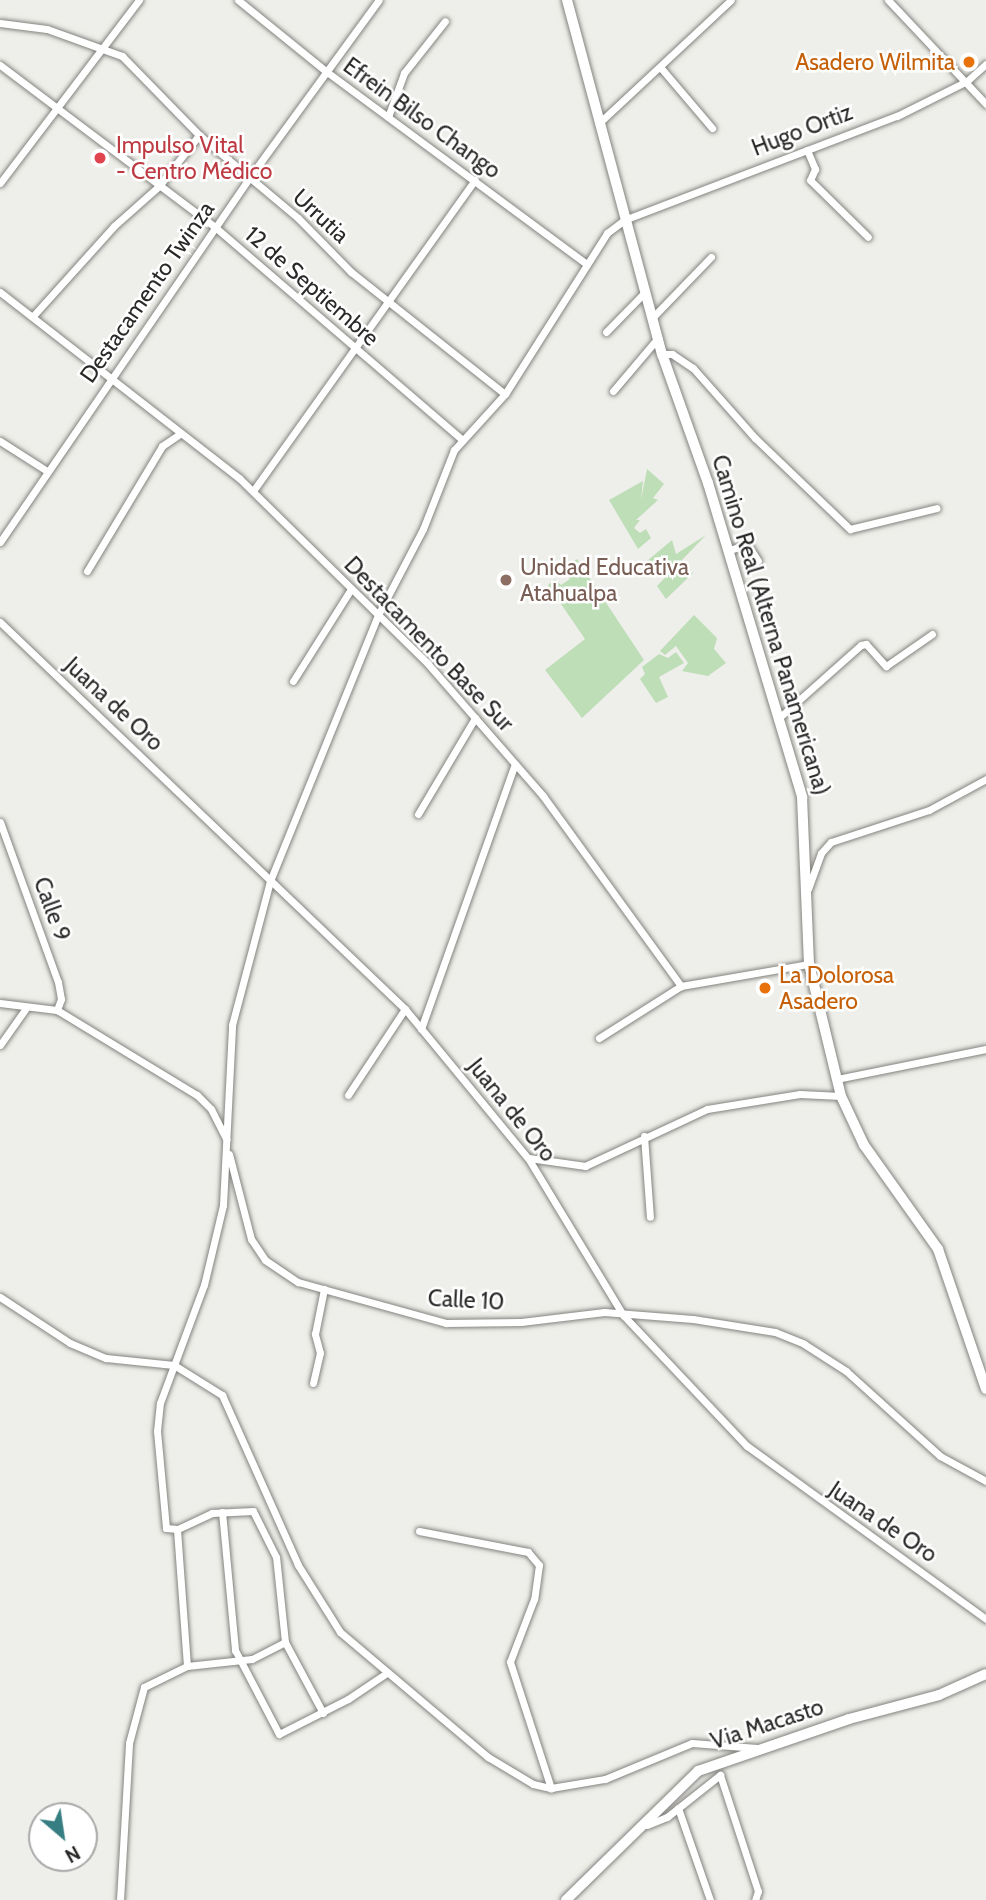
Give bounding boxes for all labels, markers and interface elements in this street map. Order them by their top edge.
place label: Asadero Wilmita [795,48,955,76]
street label: Efrein Bilso Chango [338,52,506,184]
marker: Asadero Wilmita [961,54,977,70]
street label: Hugo Ortiz [748,98,856,162]
place label: Impulso Vital - Centro Médico [116,131,273,185]
marker: Impulso Vital - Centro Médico [90,148,110,168]
street label: Urrutia [287,183,355,249]
street label: Destacamento Twinza [74,196,220,388]
street label: 12 de Septiembre [239,220,385,352]
street label: Camino Real (Alterna Panamericana) [706,452,836,798]
street label: Destacamento Base Sur [338,551,520,737]
place label: Unidad Educativa Atahualpa [520,553,689,607]
marker: Unidad Educativa Atahualpa [498,572,514,588]
street label: Juana de Oro [59,651,169,757]
street label: Calle 9 [28,873,76,945]
place label: La Dolorosa Asadero [779,961,894,1015]
marker: La Dolorosa Asadero [757,980,773,996]
street label: Juana de Oro [462,1053,562,1167]
street label: Calle 10 [427,1284,505,1316]
street label: Juana de Oro [824,1476,942,1568]
street label: Via Macasto [707,1693,827,1755]
north arrow [28,1802,98,1872]
text: N [61,1841,84,1867]

